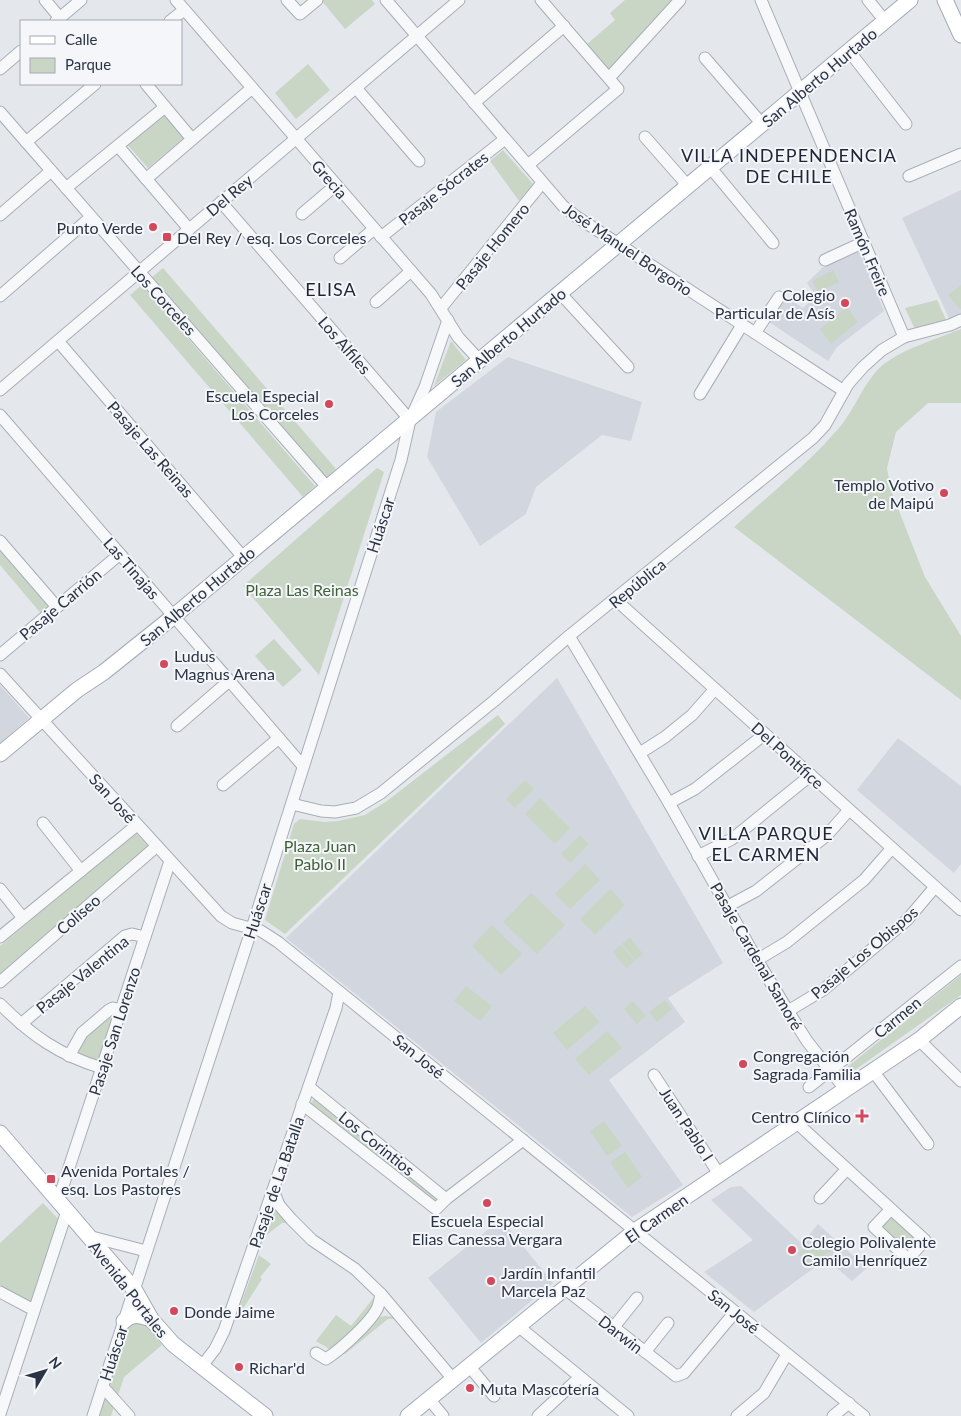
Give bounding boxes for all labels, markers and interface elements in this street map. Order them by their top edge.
legend [20,20,182,85]
street label: San Alberto Hurtado [758,23,880,131]
text: Calle [65,30,98,48]
text: Parque [65,55,111,73]
district label: VILLA INDEPENDENCIA DE CHILE [681,144,897,187]
street label: Pasaje Sócrates [394,147,492,229]
street label: Grecia [308,156,352,202]
street label: Del Rey [202,170,257,220]
street label: Pasaje Homero [451,199,533,293]
street label: José Manuel Borgoño [560,199,696,299]
street label: Ramón Freire [841,205,895,299]
place label: Punto Verde [56,218,143,237]
marker: Punto Verde [147,221,159,233]
place label: Del Rey / esq. Los Corceles [177,228,367,247]
marker: Del Rey / esq. Los Corceles [161,231,173,243]
street label: Los Corceles [128,261,201,339]
district label: ELISA [305,278,357,300]
street label: San Alberto Hurtado [447,283,569,391]
place label: Colegio Particular de Asís [715,285,835,322]
marker: Colegio Particular de Asís [839,297,851,309]
street label: Los Alfiles [315,312,375,378]
place label: Escuela Especial Los Corceles [205,386,319,423]
street label: Pasaje Las Reinas [104,397,198,501]
marker: Escuela Especial Los Corceles [323,398,335,410]
place label: Templo Votivo de Maipú [834,475,934,512]
marker: Templo Votivo de Maipú [938,487,950,499]
street label: Huáscar [362,495,398,555]
street label: Las Tinajas [100,533,164,603]
street label: San Alberto Hurtado [136,542,258,650]
street label: República [605,554,669,612]
street label: Pasaje Carrión [15,564,105,644]
park label: Plaza Las Reinas [245,580,359,599]
place label: Ludus Magnus Arena [174,646,275,683]
marker: Ludus Magnus Arena [158,658,170,670]
street label: Del Pontífice [748,718,828,792]
street label: San José [86,769,140,827]
district label: VILLA PARQUE EL CARMEN [698,822,834,865]
park label: Plaza Juan Pablo II [284,836,356,873]
street label: Pasaje Cardenal Samoré [707,879,807,1033]
street label: Huáscar [239,881,275,941]
street label: Coliseo [52,890,104,938]
street label: Pasaje Los Obispos [807,902,921,1002]
street label: Pasaje Valentina [32,931,132,1017]
street label: Pasaje San Lorenzo [84,964,144,1098]
street label: Carmen [870,992,924,1042]
street label: San José [390,1030,448,1082]
place label: Congregación Sagrada Familia [753,1046,861,1083]
marker: Congregación Sagrada Familia [737,1058,749,1070]
street label: Juan Pablo I [656,1084,718,1164]
street label: Los Corintios [335,1107,419,1179]
place label: Centro Clínico [751,1107,851,1126]
marker: Centro Clínico [855,1109,869,1123]
street label: Pasaje de La Batalla [245,1114,307,1250]
place label: Avenida Portales / esq. Los Pastores [61,1161,190,1198]
marker: Avenida Portales / esq. Los Pastores [45,1173,57,1185]
street label: El Carmen [621,1190,691,1246]
marker: Escuela Especial Elias Canessa Vergara [481,1197,493,1209]
place label: Escuela Especial Elias Canessa Vergara [412,1211,562,1248]
place label: Colegio Polivalente Camilo Henríquez [802,1232,936,1269]
street label: Avenida Portales [85,1237,173,1341]
marker: Colegio Polivalente Camilo Henríquez [786,1244,798,1256]
place label: Jardín Infantil Marcela Paz [501,1263,596,1300]
marker: Jardín Infantil Marcela Paz [485,1275,497,1287]
street label: San José [705,1285,763,1337]
place label: Donde Jaime [184,1302,275,1321]
marker: Donde Jaime [168,1305,180,1317]
street label: Darwin [595,1311,647,1357]
street label: Huáscar [95,1323,131,1383]
north arrow [20,1346,70,1396]
text: N [46,1353,66,1372]
place label: Richar'd [249,1358,305,1377]
marker: Richar'd [233,1361,245,1373]
place label: Muta Mascotería [480,1379,599,1398]
marker: Muta Mascotería [464,1382,476,1394]

